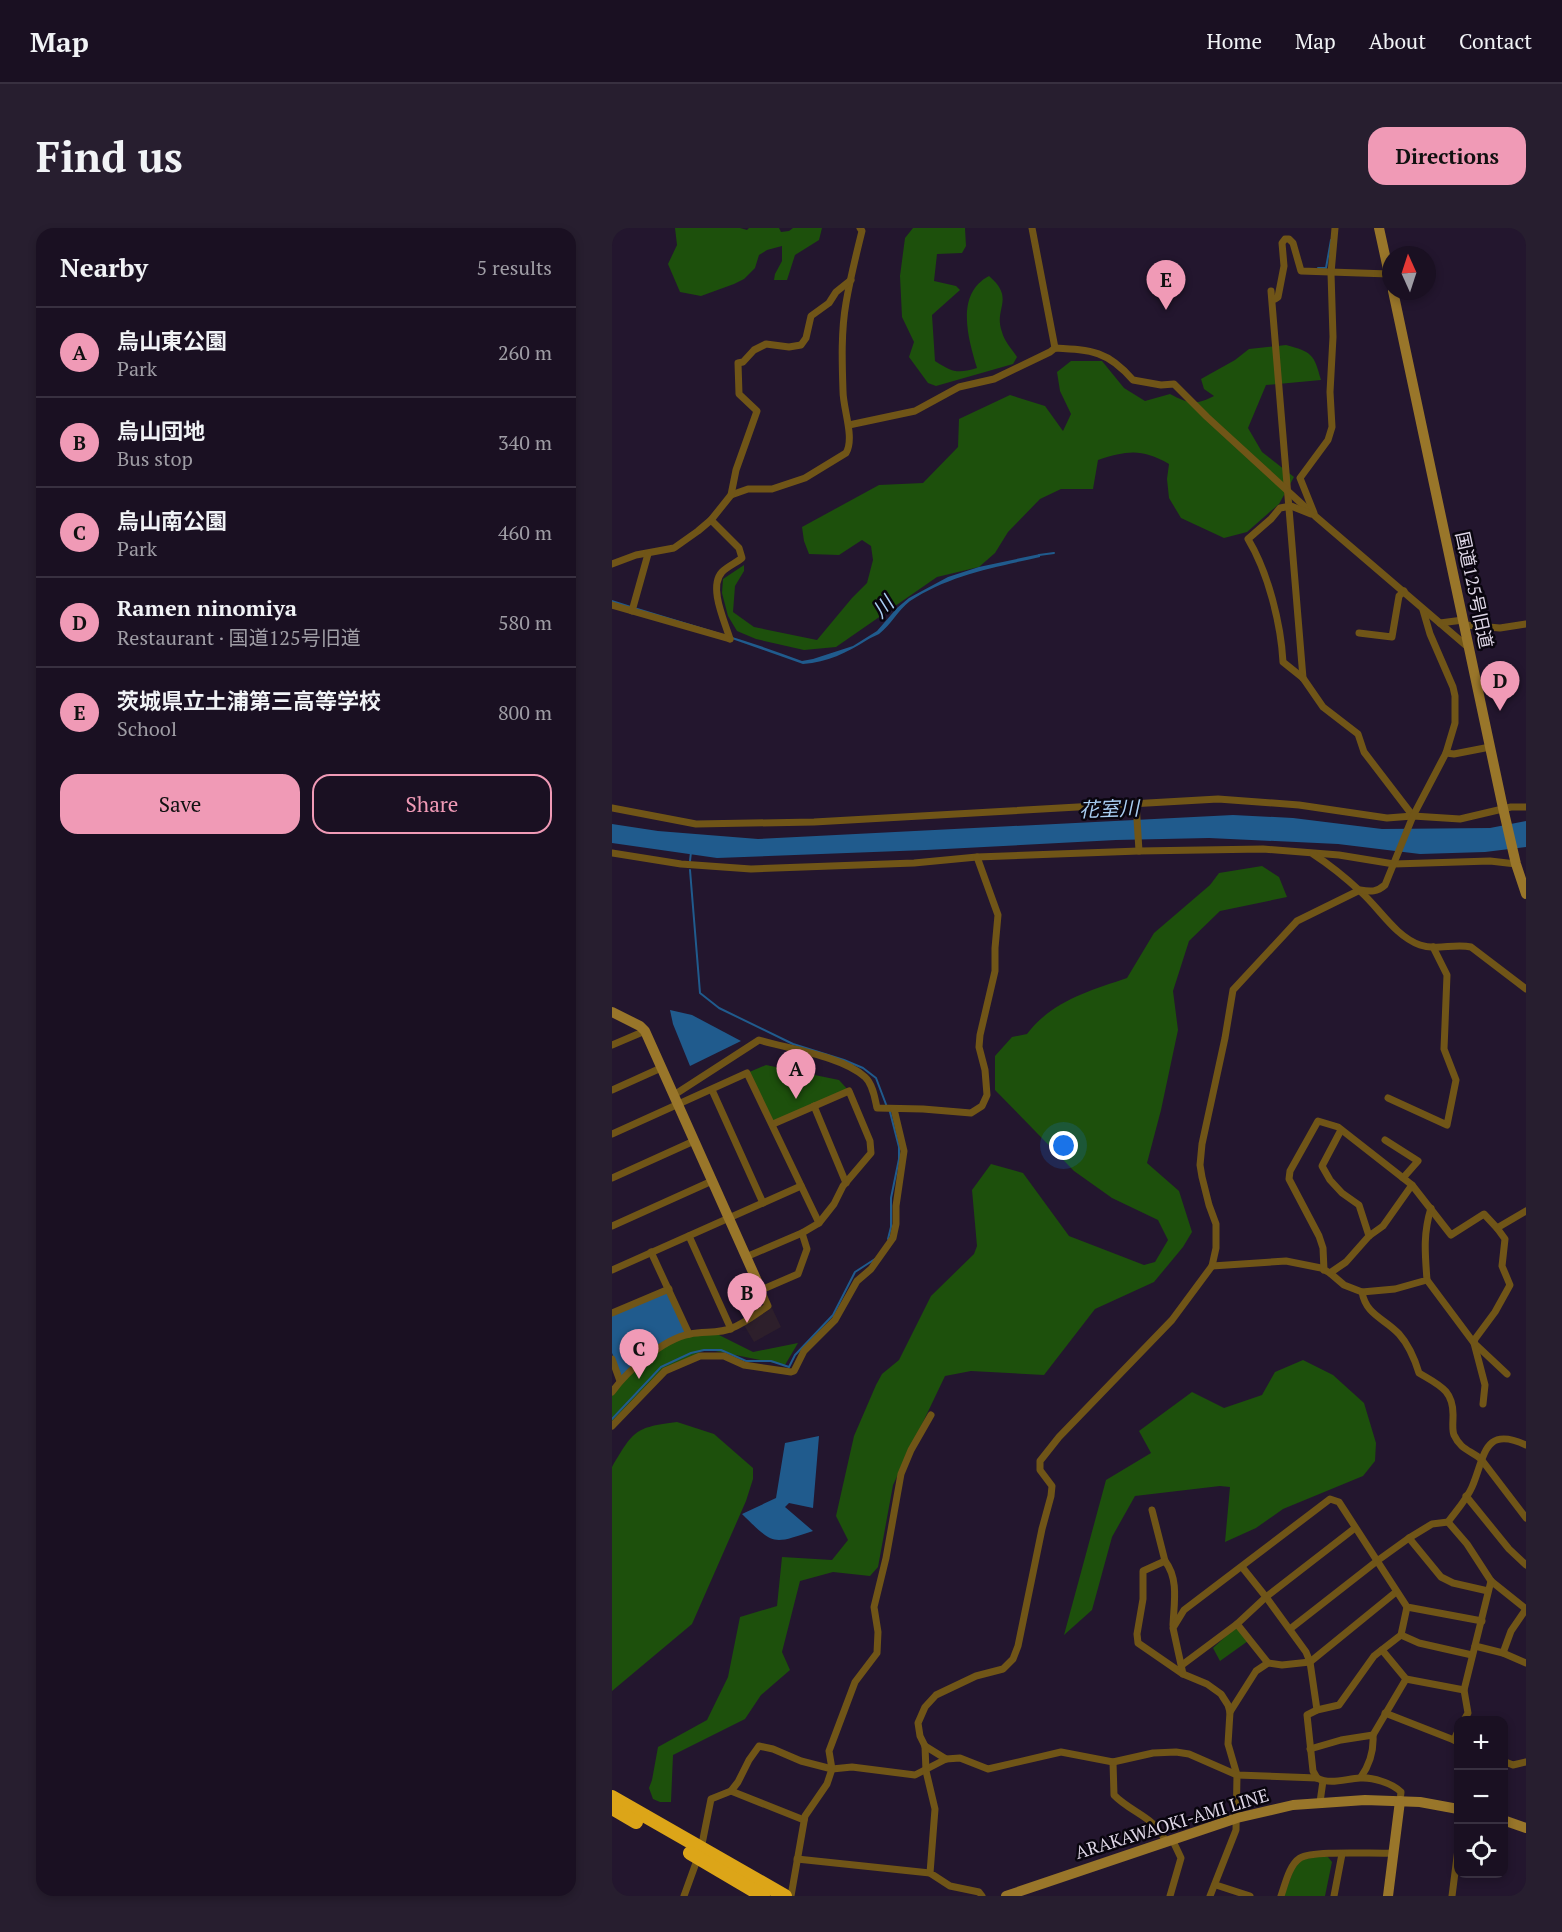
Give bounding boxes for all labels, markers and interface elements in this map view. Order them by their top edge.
text: Map [30,23,89,60]
text: Home [1206,27,1262,55]
text: Map [1295,27,1336,55]
text: About [1369,27,1426,55]
text: Contact [1459,27,1532,55]
button: Directions [1368,127,1526,185]
text: Find us [36,128,183,184]
north arrow [1382,246,1436,300]
text: Nearby [60,250,148,284]
text: 5 results [477,254,552,281]
pin: E [1146,260,1186,310]
text: 烏山東公園 [117,326,227,355]
text: A [72,339,87,366]
text: 260 m [498,339,552,366]
text: Park [117,355,157,382]
text: 烏山団地 [117,416,205,445]
text: B [73,429,86,456]
text: 340 m [498,429,552,456]
text: Bus stop [117,445,193,472]
text: 烏山南公園 [117,506,227,535]
text: C [73,519,86,546]
text: 460 m [498,519,552,546]
street label: 国道125号旧道 [1451,529,1499,650]
text: Park [117,535,157,562]
water label: 川 [866,589,901,623]
text: Ramen ninomiya [117,593,297,622]
text: D [72,609,87,636]
text: 580 m [498,609,552,636]
text: Restaurant · 国道125号旧道 [117,624,361,651]
pin: D [1480,662,1520,711]
text: 茨城県立土浦第三高等学校 [117,686,381,715]
text: E [73,699,86,726]
text: 800 m [498,699,552,726]
text: School [117,715,177,742]
button: Save [60,774,300,834]
button: Share [312,774,552,834]
water label: 花室川 [1079,794,1141,823]
pin: A [776,1050,816,1099]
your location [1049,1131,1078,1160]
pin: B [728,1274,766,1323]
pin: C [620,1330,658,1379]
map controls [1454,1716,1508,1878]
button: + [1454,1716,1508,1770]
button: − [1454,1770,1508,1824]
street label: ARAKAWAOKI-AMI LINE [1072,1782,1271,1864]
button: locate [1454,1824,1508,1878]

